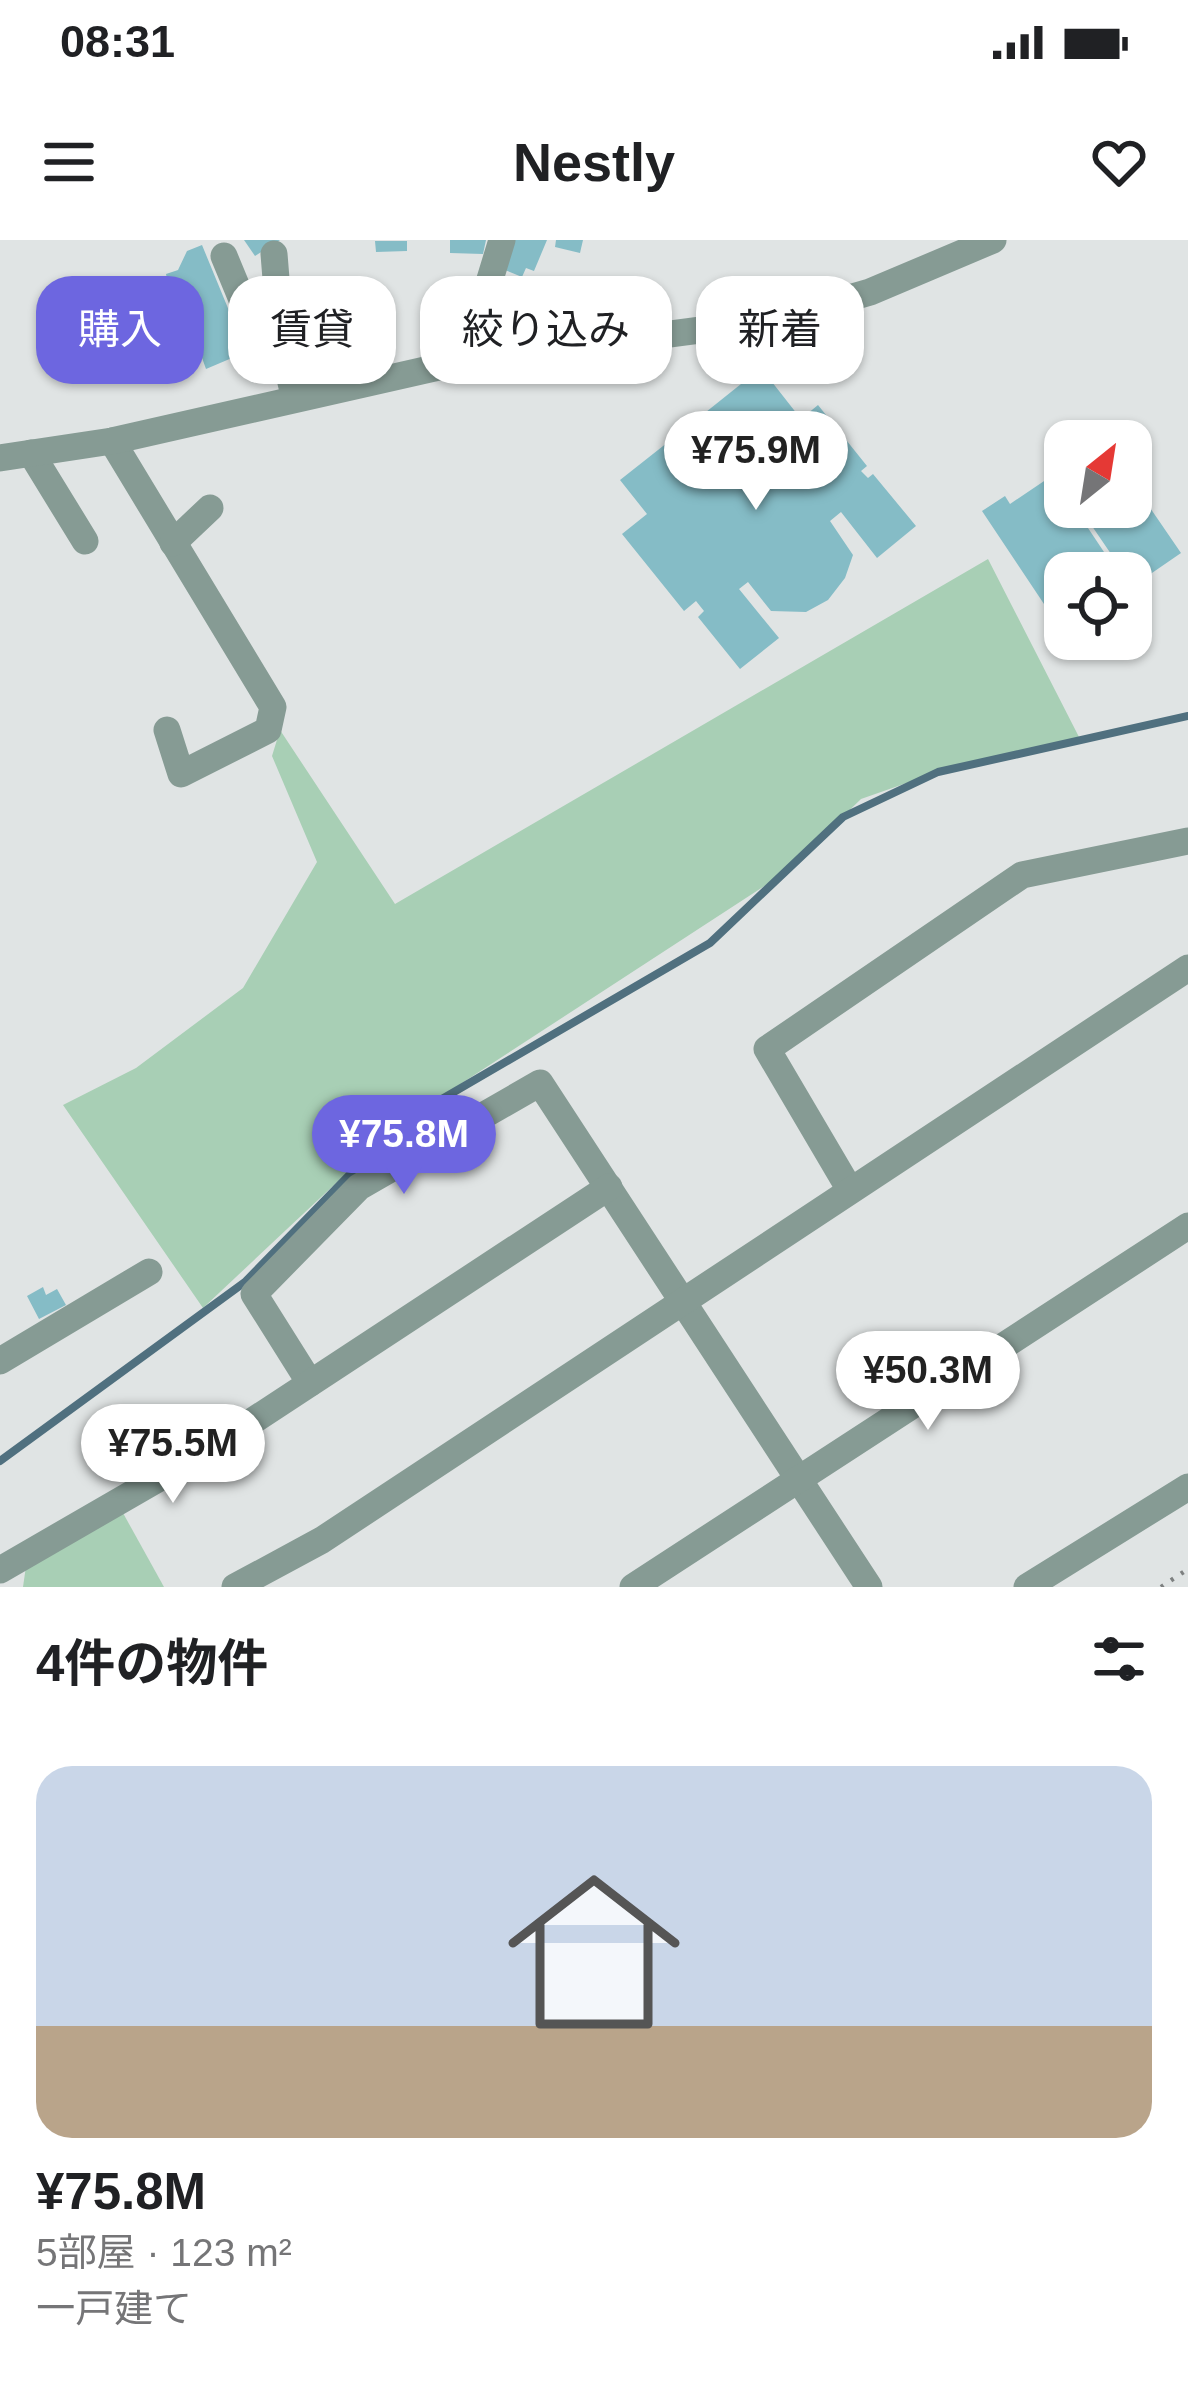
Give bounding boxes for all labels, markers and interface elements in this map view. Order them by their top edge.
text: 08:31 [60,16,175,67]
icon: menu [36,129,102,195]
icon: heart [1086,129,1152,195]
text: Nestly [513,132,675,192]
chip: 購入 [36,276,204,384]
chip: 賃貸 [228,276,396,384]
chip: 絞り込み [420,276,672,384]
chip: 新着 [696,276,864,384]
pin: ¥75.9M [658,411,854,513]
north arrow [1044,420,1152,528]
map controls [1044,420,1152,660]
text: ¥75.9M [691,428,821,471]
button: locate [1044,552,1152,660]
pin: ¥75.8M [306,1095,502,1197]
text: ¥75.8M [339,1112,469,1155]
pin: ¥50.3M [830,1331,1026,1433]
text: ¥50.3M [863,1348,993,1391]
pin: ¥75.5M [75,1404,271,1506]
text: ¥75.5M [108,1421,238,1464]
icon: filters [1086,1626,1152,1692]
text: 4件の物件 [36,1635,268,1692]
icon: home [486,1844,702,2060]
text: ¥75.8M [36,2163,206,2220]
text: 5部屋 · 123 m² [36,2231,292,2274]
text: 一戸建て [36,2287,192,2330]

